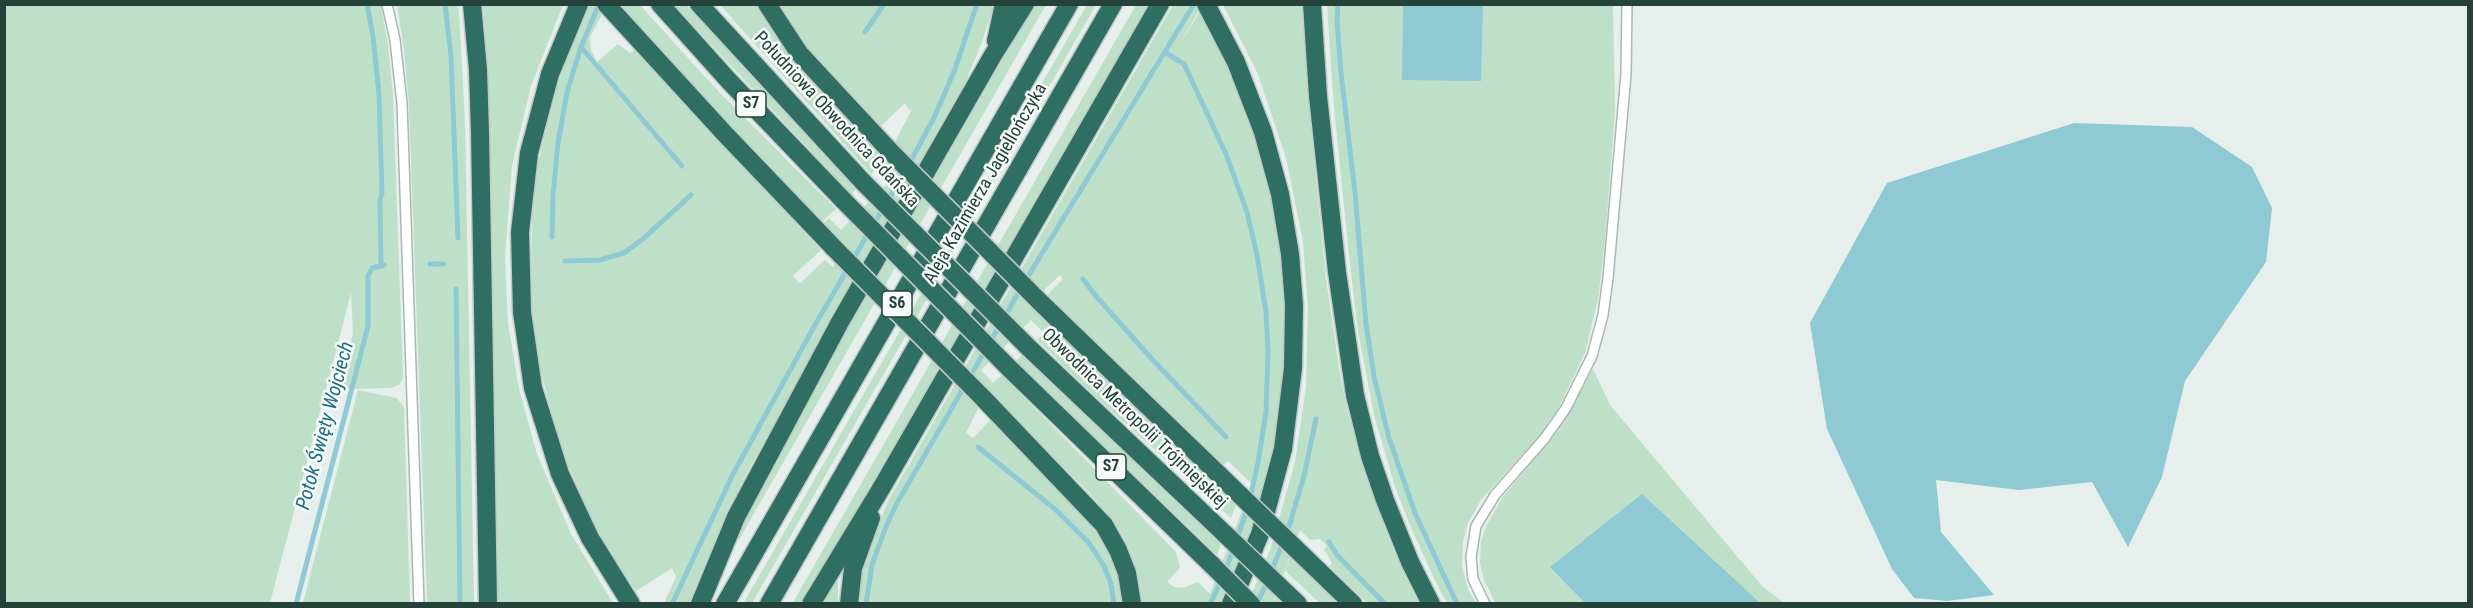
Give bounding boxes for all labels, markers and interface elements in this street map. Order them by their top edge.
street label: Południowa Obwodnica Gdańska [749,28,923,212]
street label: Aleja Kazimierza Jagiellończyka [920,80,1052,288]
road number: S7 [736,91,766,117]
road number: S6 [882,291,912,317]
street label: Obwodnica Metropolii Trójmiejskiej [1037,325,1231,513]
water label: Potok Święty Wojciech [292,339,360,513]
road number: S7 [1096,454,1126,480]

